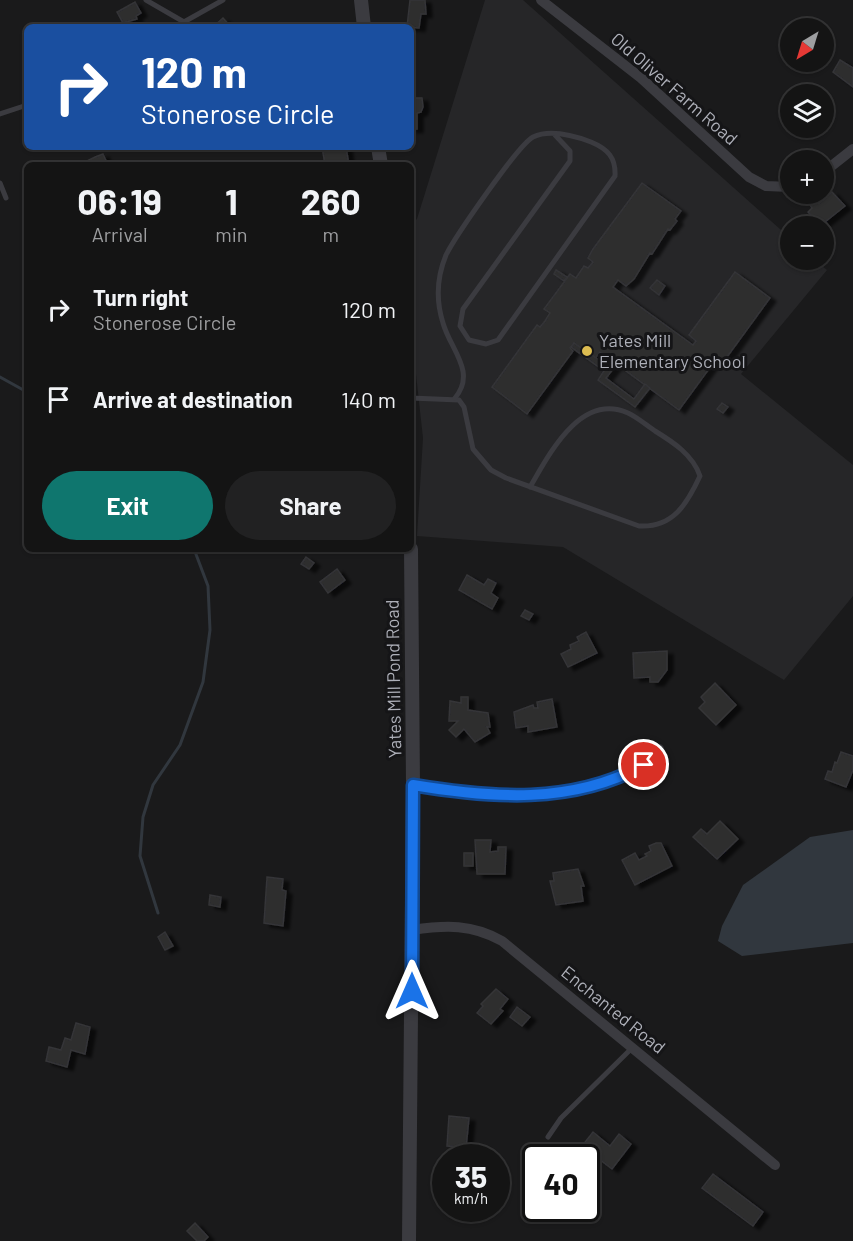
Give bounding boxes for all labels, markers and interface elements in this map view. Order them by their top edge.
north arrow [780,18,834,72]
map controls [780,18,834,270]
street label: Old Oliver Farm Road [607,27,742,149]
text: 120 m [141,46,247,96]
icon: right [42,48,120,126]
button: layers [780,84,834,138]
text: Stonerose Circle [141,97,334,129]
button: + [780,150,834,204]
text: 06:19 [77,179,162,222]
text: 1 [225,179,238,222]
text: 260 [301,179,361,222]
button: − [780,216,834,270]
text: Arrival [92,222,148,246]
text: min [215,222,248,246]
text: m [323,222,339,246]
text: Turn right [93,284,188,310]
icon: right [42,293,75,326]
text: 120 m [341,296,396,322]
text: Stonerose Circle [93,310,236,334]
place label: Yates Mill Elementary School [599,329,746,372]
marker: Yates Mill Elementary School [580,344,594,358]
icon: arrive [42,383,75,416]
text: Arrive at destination [93,386,292,412]
text: 140 m [341,386,396,412]
button: Exit [42,471,213,540]
button: Share [225,471,396,540]
street label: Yates Mill Pond Road [381,599,405,759]
pin [618,739,669,790]
icon: arrive [627,748,660,781]
position arrow [380,959,444,1023]
street label: Enchanted Road [557,961,670,1058]
speed limit sign: 40 [522,1144,600,1222]
text: 35 [455,1158,487,1194]
text: km/h [454,1189,488,1207]

